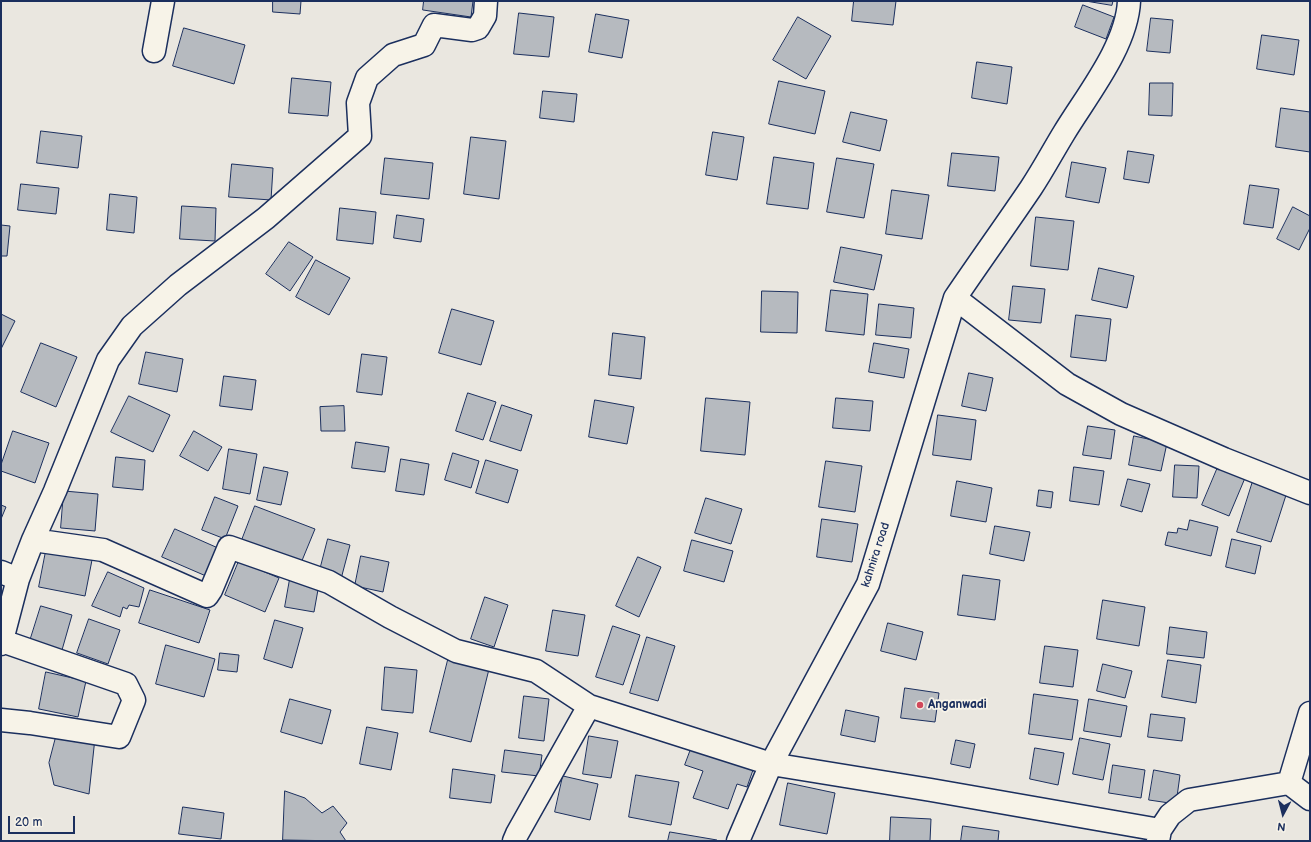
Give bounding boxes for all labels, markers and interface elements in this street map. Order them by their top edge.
street label: kahnira road [859,521,893,589]
place label: Anganwadi [928,698,987,712]
marker: Anganwadi [915,700,925,710]
north arrow [1263,794,1303,834]
scale bar [10,808,77,834]
text: 20 m [15,815,42,830]
text: N [1277,819,1286,833]

